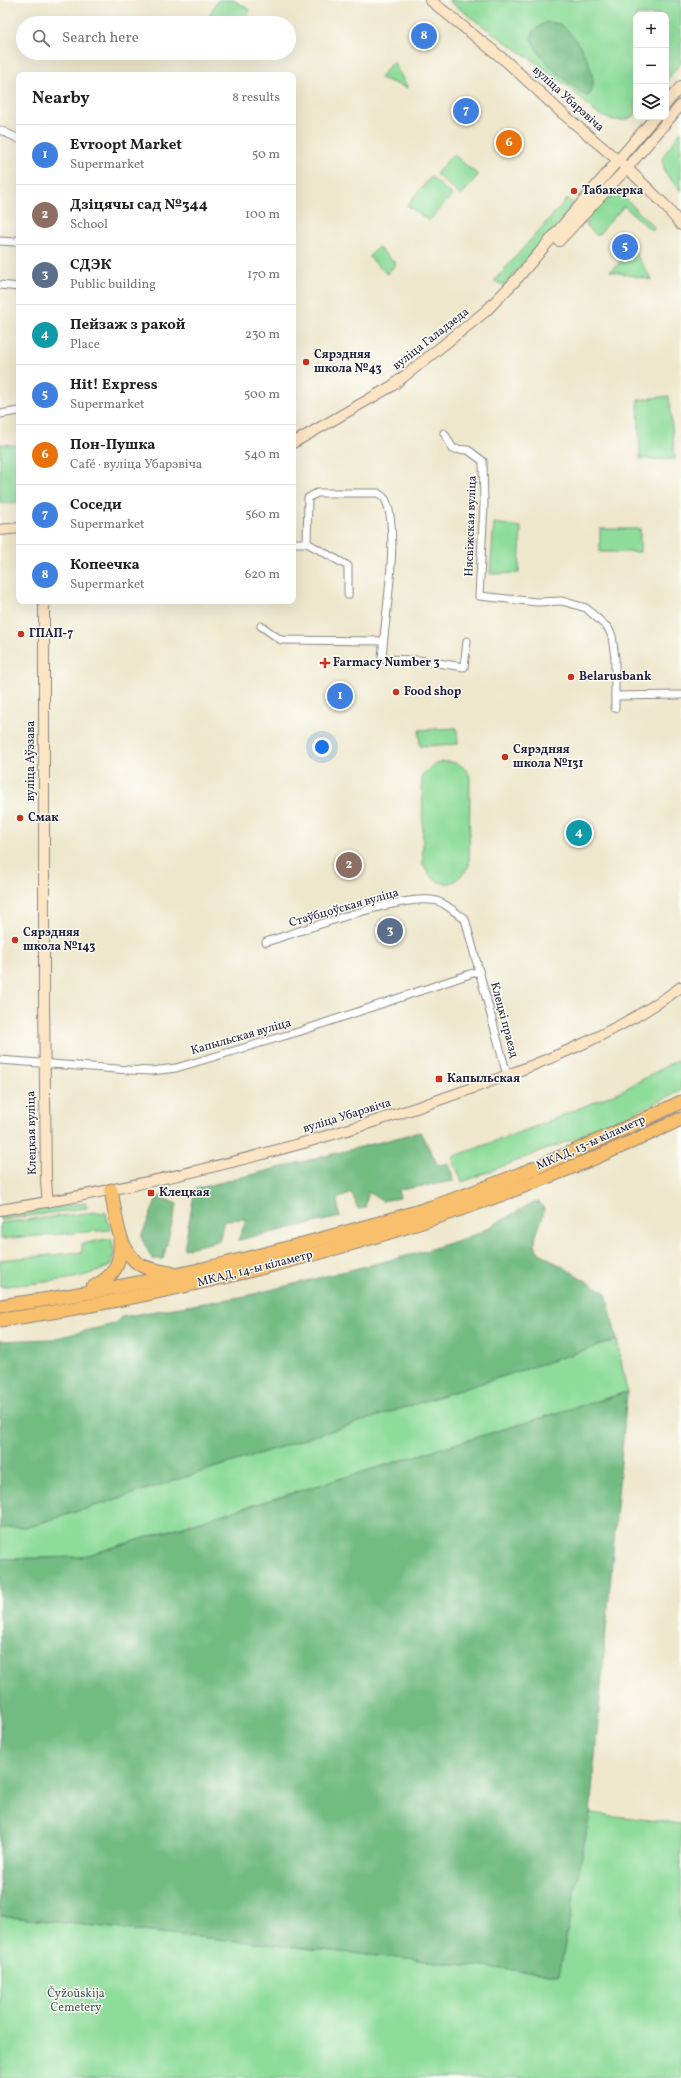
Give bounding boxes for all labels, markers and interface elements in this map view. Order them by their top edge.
map controls [633,12,669,120]
button: + [633,12,669,48]
search box [16,16,296,60]
pin: 8 [411,21,437,51]
icon: search [30,27,52,49]
text: Search here [62,28,139,49]
button: − [633,48,669,84]
street label: вуліца Убарэвіча [529,62,607,136]
button: layers [633,84,669,120]
text: Nearby [32,87,90,110]
text: 8 results [232,89,280,107]
pin: 7 [453,96,479,126]
pin: 6 [496,128,522,158]
text: Evroopt Market [70,135,182,156]
text: 1 [42,146,48,164]
text: 50 m [252,146,280,164]
text: Supermarket [70,156,145,174]
place label: Табакерка [582,183,644,199]
marker: Табакерка [569,186,579,196]
text: Дзіцячы сад №344 [70,195,208,216]
text: 2 [42,206,48,224]
text: 100 m [245,206,280,224]
text: School [70,216,108,234]
pin: 5 [612,232,638,262]
text: СДЭК [70,255,111,276]
text: 3 [42,266,48,284]
text: 170 m [247,266,280,284]
text: Public building [70,276,156,294]
street label: вуліца Галадзеда [390,304,472,374]
text: Пейзаж з ракой [70,315,185,336]
text: 4 [41,326,49,344]
text: 230 m [245,326,280,344]
text: Place [70,336,100,354]
place label: Сярэдняя школа №43 [314,347,382,377]
marker: Сярэдняя школа №43 [301,357,311,367]
text: Hit! Express [70,375,158,396]
text: 5 [42,386,48,404]
text: 500 m [244,386,280,404]
text: Supermarket [70,396,145,414]
text: Пон-Пушка [70,435,156,456]
text: 6 [41,446,49,464]
text: 540 m [244,446,280,464]
text: Café · вуліца Убарэвіча [70,456,202,474]
street label: Нясвіжская вуліца [461,475,481,577]
text: Соседи [70,495,122,516]
text: 7 [42,506,48,524]
text: 560 m [245,506,280,524]
text: Supermarket [70,516,145,534]
text: Копеечка [70,555,140,576]
text: 8 [41,566,49,584]
text: 620 m [245,566,280,584]
text: Supermarket [70,576,145,594]
place label: ГПАП-7 [29,626,73,642]
marker: ГПАП-7 [16,629,26,639]
place label: Farmacy Number 3 [333,655,440,671]
marker: Farmacy Number 3 [320,658,330,668]
place label: Belarusbank [579,669,652,685]
marker: Belarusbank [566,672,576,682]
pin: 1 [327,681,353,711]
place label: Food shop [404,684,462,700]
marker: Food shop [391,687,401,697]
street label: вуліца Аўэзава [23,721,39,801]
your location [312,737,332,757]
place label: Сярэдняя школа №131 [513,742,583,772]
marker: Сярэдняя школа №131 [500,752,510,762]
place label: Смак [28,810,58,826]
marker: Смак [15,813,25,823]
pin: 4 [566,818,592,848]
pin: 2 [336,850,362,880]
street label: Стаўбцоўская вуліца [287,885,401,931]
pin: 3 [377,916,403,946]
place label: Сярэдняя школа №143 [23,925,95,955]
marker: Сярэдняя школа №143 [10,935,20,945]
street label: Клецкі праезд [486,980,522,1060]
street label: Капыльская вуліца [189,1015,293,1059]
place label: Капыльская [447,1071,520,1087]
marker: Капыльская [434,1074,444,1084]
street label: Клецкая вуліца [23,1091,41,1175]
street label: вуліца Убарэвіча [301,1095,393,1137]
street label: МКАД, 13-ы кіламетр [534,1112,648,1174]
place label: Клецкая [159,1185,210,1201]
marker: Клецкая [146,1188,156,1198]
street label: МКАД, 14-ы кіламетр [196,1247,315,1291]
park label: Čyžoŭskija Cemetery [47,1985,105,2016]

